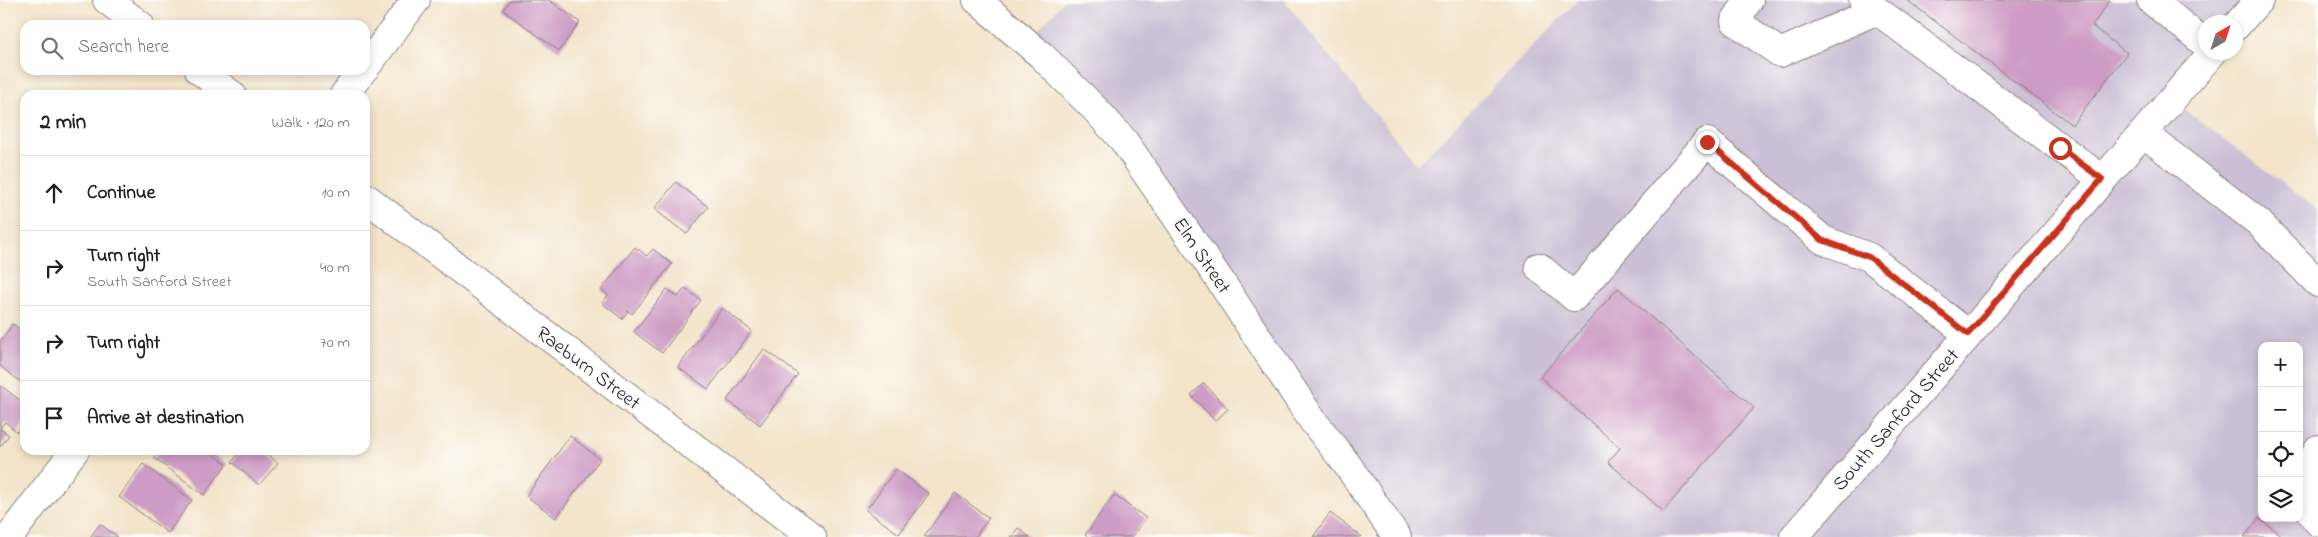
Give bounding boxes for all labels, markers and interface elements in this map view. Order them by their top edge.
north arrow [2198,15,2243,60]
search box [20,20,370,75]
icon: search [38,34,66,62]
text: Search here [78,34,169,61]
text: 2 min [40,108,86,138]
text: Walk · 120 m [271,111,350,135]
route end [1696,131,1719,154]
route start [2049,137,2072,160]
icon: ahead [40,179,68,207]
text: Continue [87,180,155,207]
text: 10 m [322,181,350,205]
street label: Elm Street [1165,212,1237,301]
text: Turn right [87,243,160,270]
icon: right [40,254,68,282]
text: 40 m [320,256,350,280]
text: South Sanford Street [87,270,232,294]
street label: Raeburn Street [529,320,646,418]
icon: right [40,329,68,357]
text: Turn right [87,330,160,357]
text: 70 m [320,331,350,355]
map controls [2258,342,2303,522]
button: + [2258,342,2303,387]
street label: South Sanford Street [1827,343,1967,498]
button: − [2258,387,2303,432]
icon: arrive [40,404,68,432]
text: Arrive at destination [87,405,244,432]
button: locate [2258,432,2303,477]
button: layers [2258,477,2303,522]

